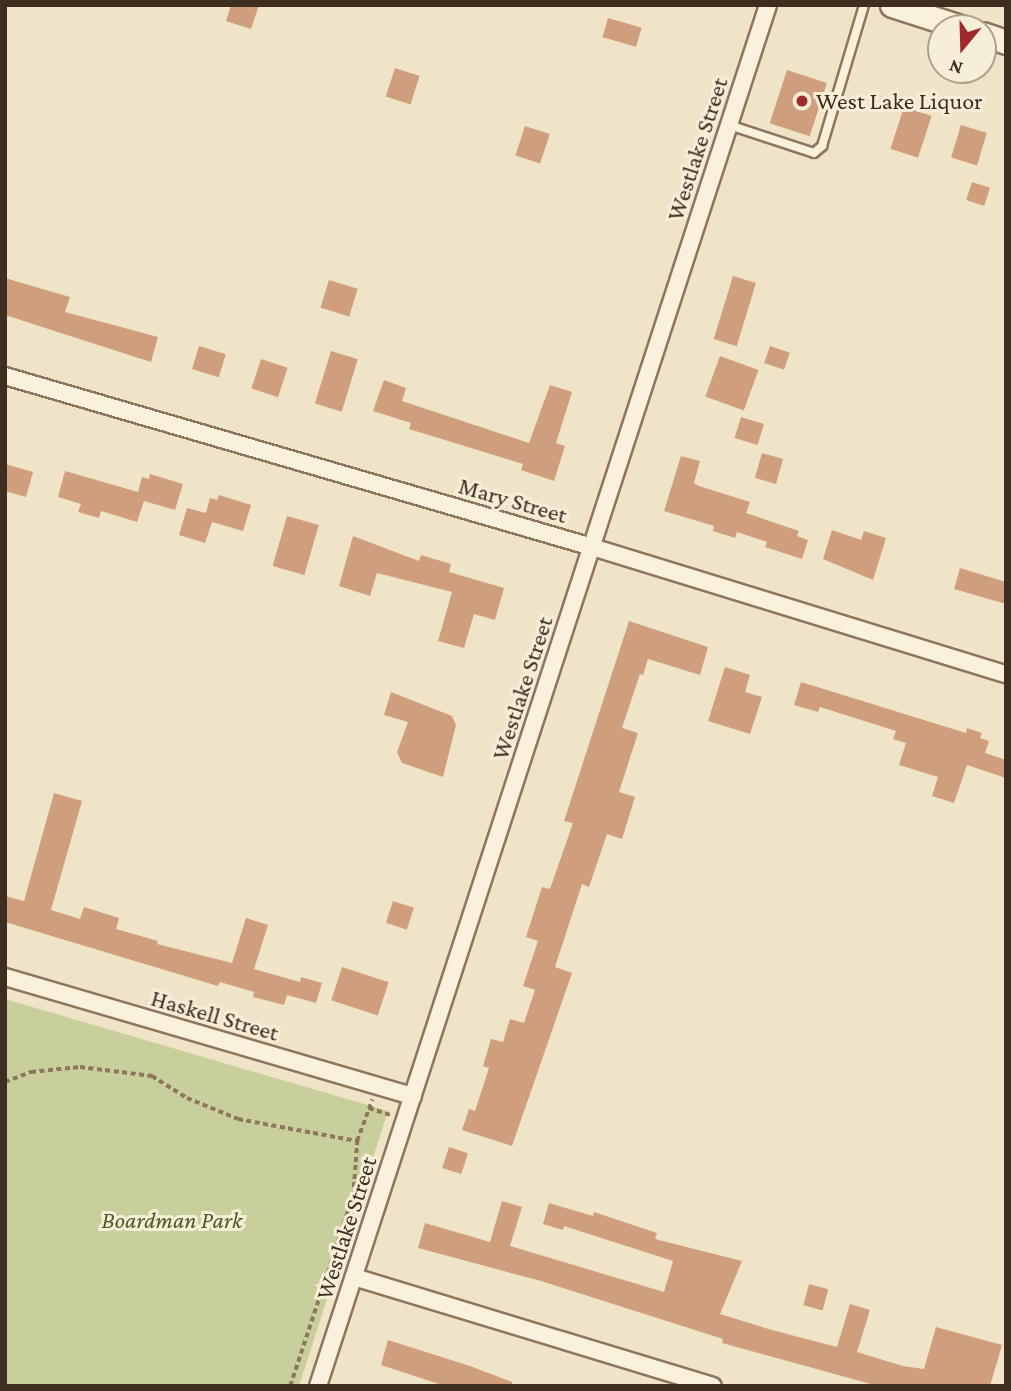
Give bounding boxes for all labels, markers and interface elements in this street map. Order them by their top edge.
north arrow [927,14,997,84]
text: N [946,55,965,79]
street label: Westlake Street [660,74,734,224]
place label: West Lake Liquor [816,87,983,115]
marker: West Lake Liquor [794,93,810,109]
street label: Mary Street [455,471,571,529]
street label: Westlake Street [485,613,559,763]
street label: Haskell Street [148,983,282,1047]
street label: Westlake Street [309,1153,383,1303]
park label: Boardman Park [102,1206,242,1234]

